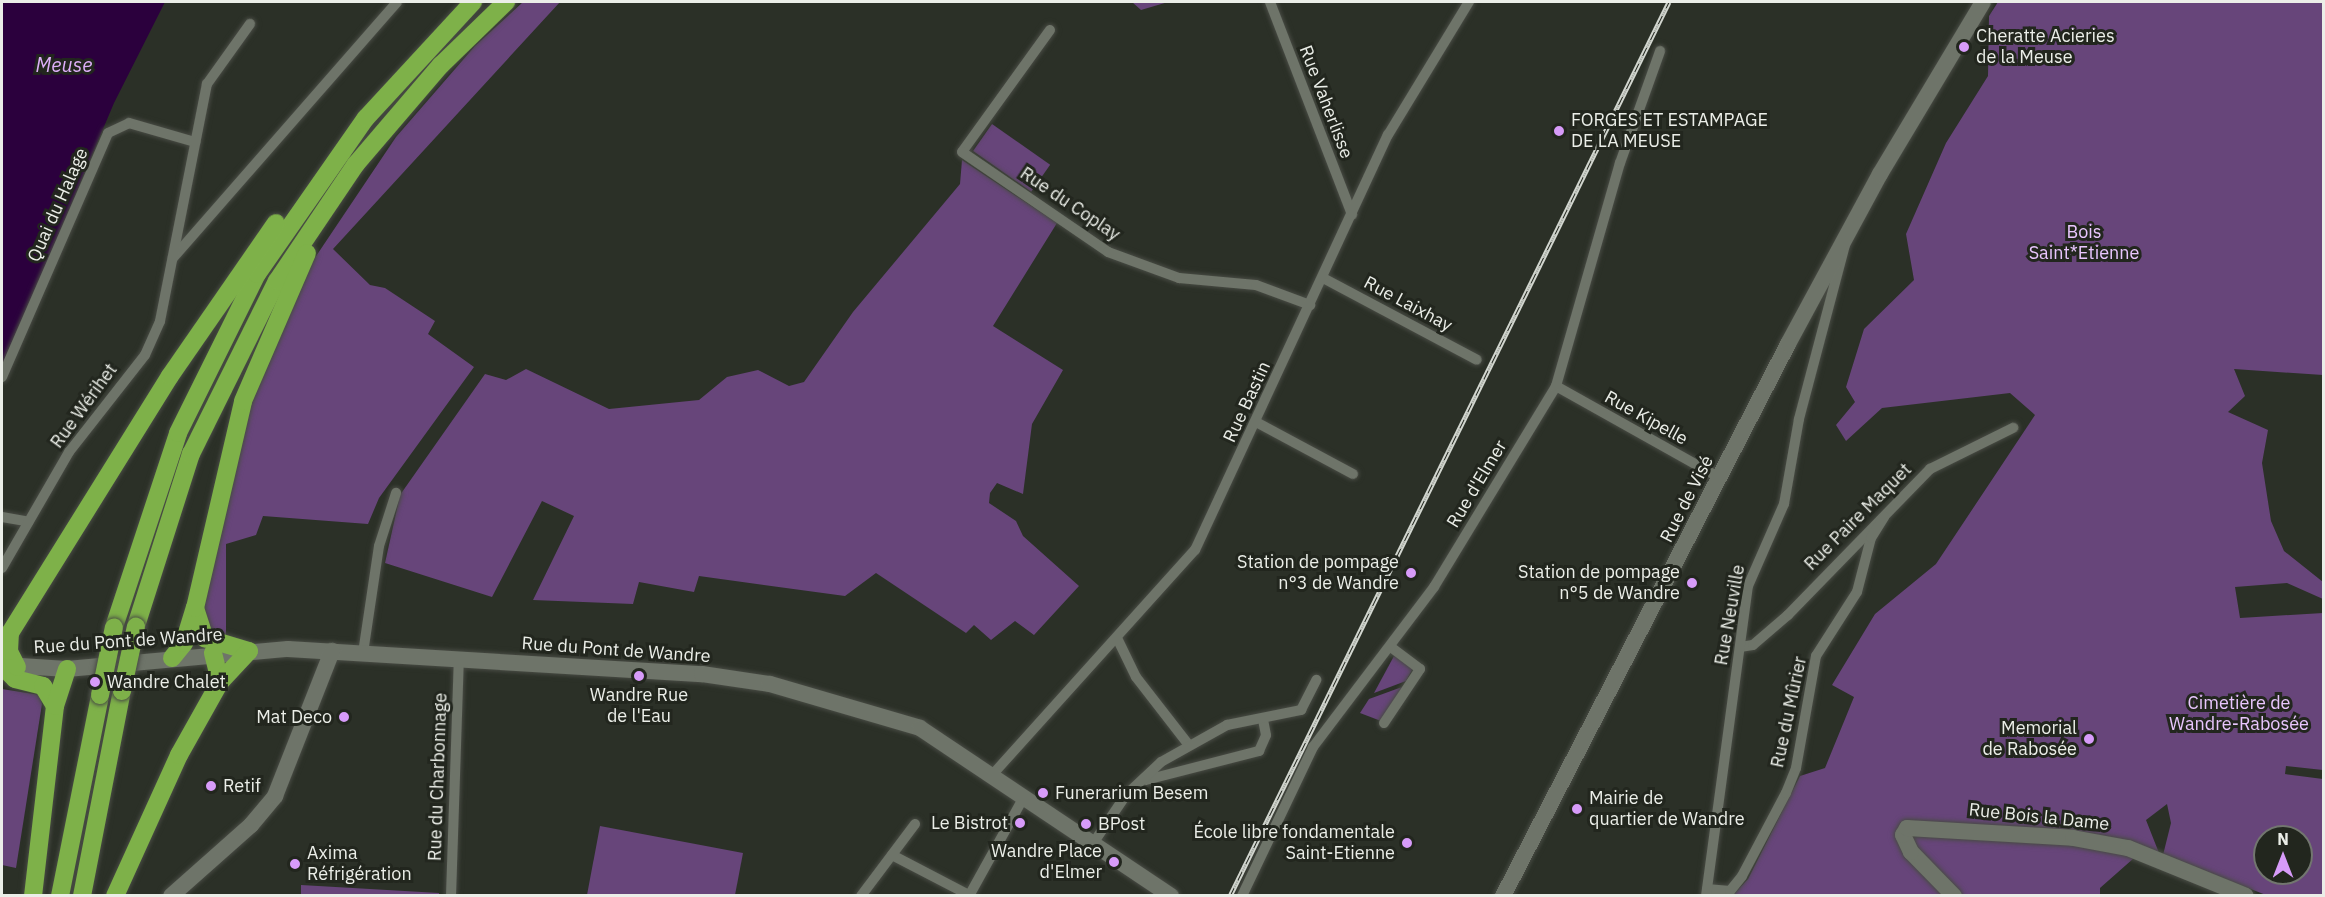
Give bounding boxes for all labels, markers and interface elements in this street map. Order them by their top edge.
place label: Cheratte Acieries de la Meuse [1976,26,2115,68]
marker: Cheratte Acieries de la Meuse [1957,40,1971,54]
street label: Rue Vaherlisse [1295,42,1357,162]
water label: Meuse [36,52,92,76]
place label: FORGES ET ESTAMPAGE DE LA MEUSE [1571,110,1768,152]
marker: FORGES ET ESTAMPAGE DE LA MEUSE [1552,124,1566,138]
street label: Quai du Halage [23,145,93,265]
street label: Rue du Coplay [1016,163,1124,245]
park label: Bois Saint*Etienne [2029,222,2139,264]
street label: Rue Laixhay [1360,272,1456,336]
street label: Rue Bastin [1219,358,1275,446]
street label: Rue Wérihet [46,360,122,452]
street label: Rue Kipelle [1601,386,1691,450]
street label: Rue d'Elmer [1442,436,1512,532]
street label: Rue de Visé [1656,452,1718,546]
street label: Rue Paire Maquet [1800,459,1916,575]
place label: Station de pompage n°3 de Wandre [1237,552,1399,594]
place label: Station de pompage n°5 de Wandre [1518,562,1680,604]
street label: Rue Neuville [1711,563,1749,667]
marker: Station de pompage n°3 de Wandre [1404,566,1418,580]
marker: Station de pompage n°5 de Wandre [1685,576,1699,590]
street label: Rue du Pont de Wandre [33,624,223,658]
street label: Rue du Pont de Wandre [521,633,711,667]
street label: Rue du Mûrier [1767,654,1811,770]
marker: Wandre Rue de l'Eau [632,669,646,683]
place label: Wandre Chalet [107,671,226,693]
marker: Wandre Chalet [88,675,102,689]
place label: Wandre Rue de l'Eau [590,685,688,728]
street label: Rue du Charbonnage [424,693,452,861]
park label: Cimetière de Wandre-Rabosée [2169,693,2309,736]
place label: Mat Deco [256,706,332,728]
marker: Mat Deco [337,710,351,724]
place label: Memorial de Rabosée [1982,718,2077,760]
marker: Memorial de Rabosée [2082,732,2096,746]
place label: Retif [223,775,261,797]
marker: Retif [204,779,218,793]
place label: Funerarium Besem [1055,782,1208,804]
marker: Funerarium Besem [1036,786,1050,800]
place label: Mairie de quartier de Wandre [1589,788,1745,830]
street label: Rue Bois la Dame [1968,799,2110,835]
marker: Mairie de quartier de Wandre [1570,802,1584,816]
place label: Le Bistrot [931,812,1008,834]
place label: BPost [1098,813,1145,835]
marker: Le Bistrot [1013,816,1027,830]
marker: BPost [1079,817,1093,831]
place label: École libre fondamentale Saint-Etienne [1194,822,1395,864]
north arrow [2253,825,2313,885]
text: N [2277,829,2289,849]
marker: École libre fondamentale Saint-Etienne [1400,836,1414,850]
place label: Wandre Place d'Elmer [991,841,1102,884]
place label: Axima Réfrigération [307,843,412,886]
marker: Wandre Place d'Elmer [1107,855,1121,869]
marker: Axima Réfrigération [288,857,302,871]

